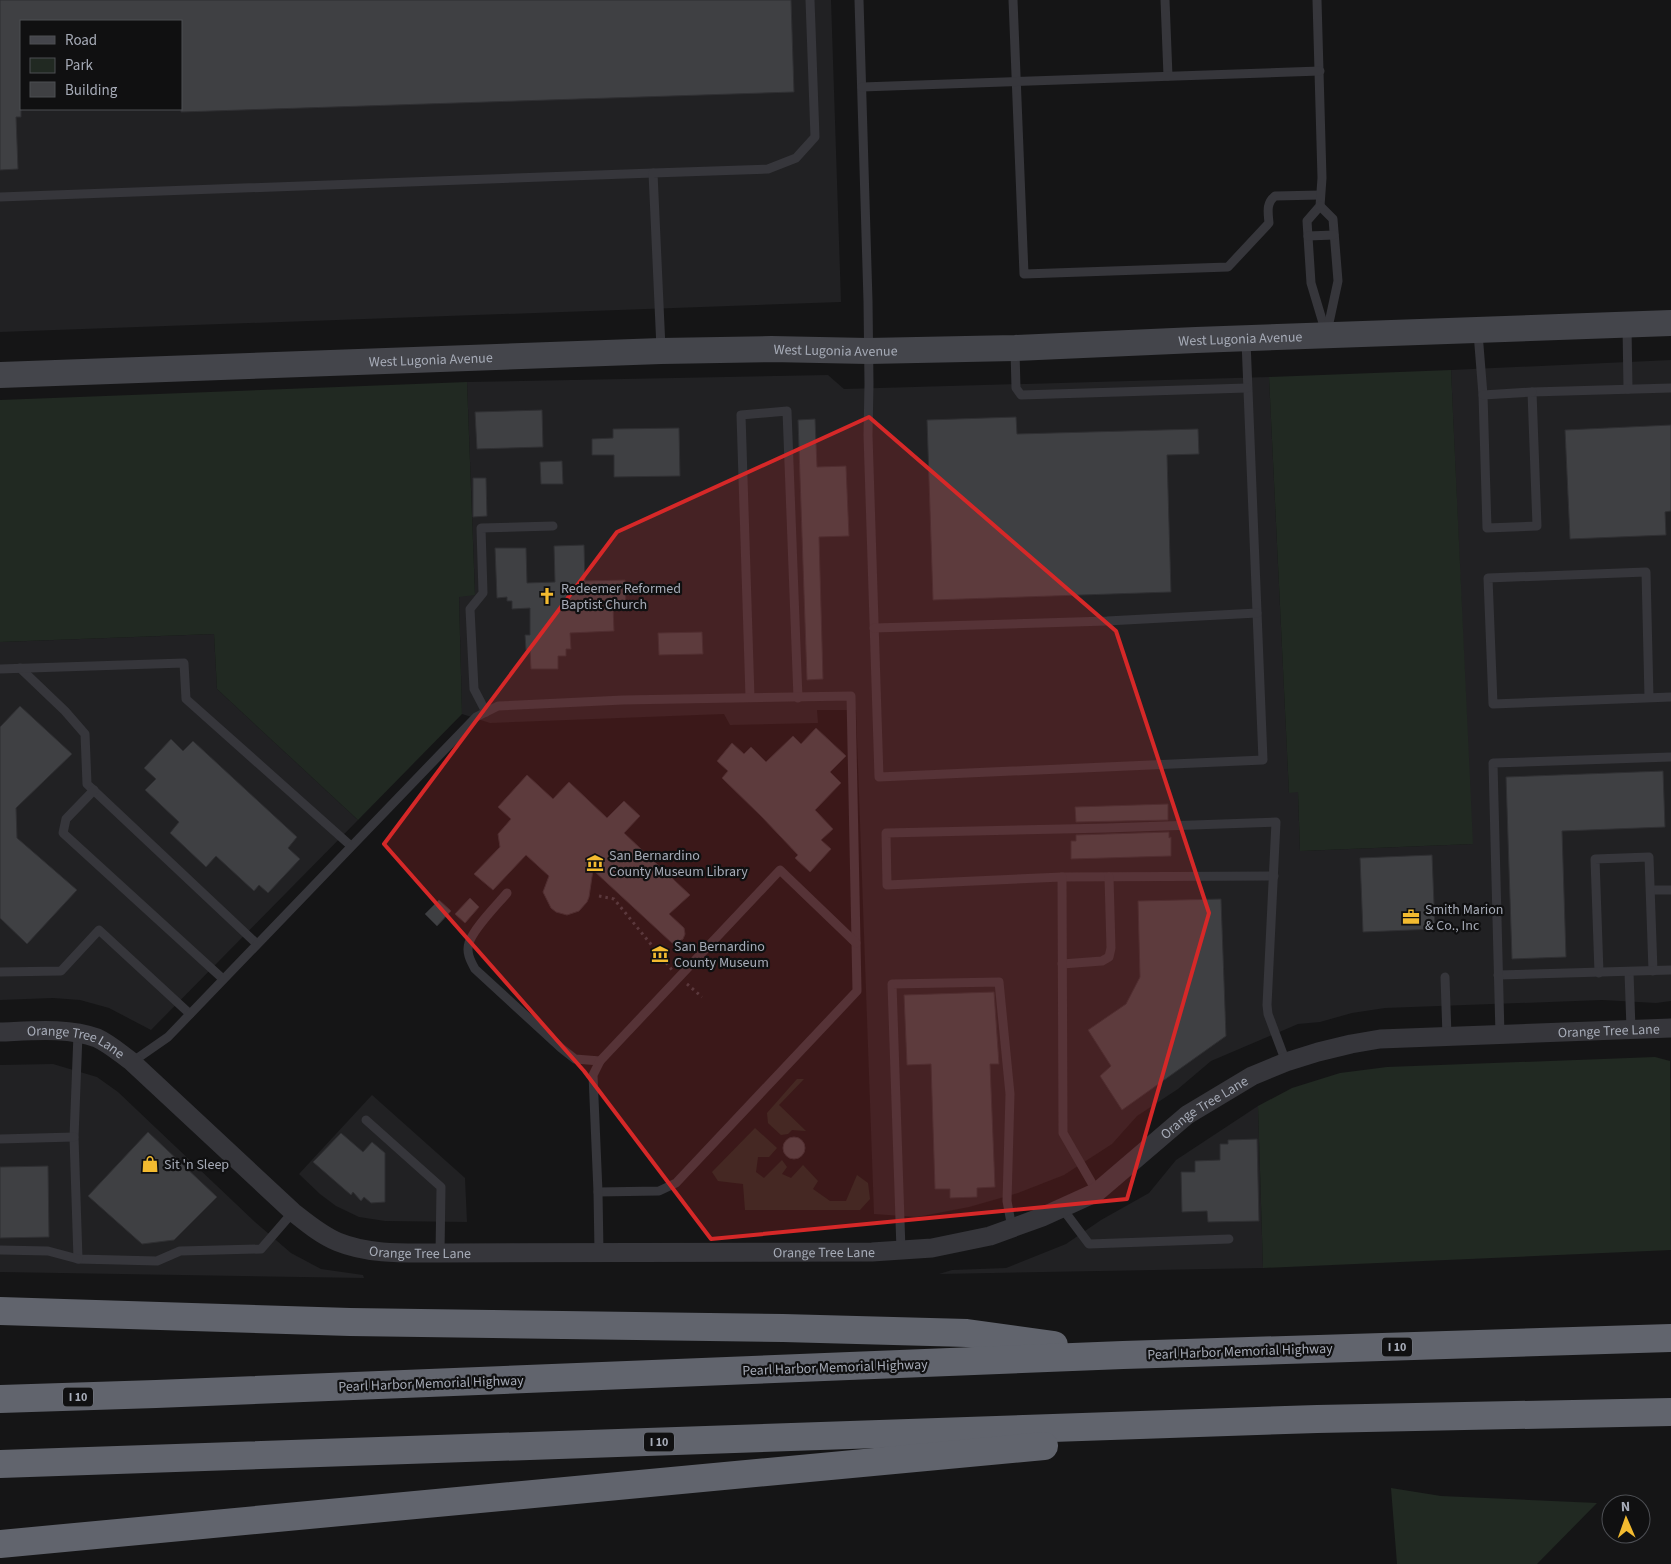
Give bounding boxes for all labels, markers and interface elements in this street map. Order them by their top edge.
legend [20,20,182,110]
text: Road [65,30,97,51]
text: Park [65,55,94,76]
text: Building [65,80,118,101]
street label: West Lugonia Avenue [1178,327,1303,352]
street label: West Lugonia Avenue [773,340,898,362]
street label: West Lugonia Avenue [368,348,493,373]
place label: Redeemer Reformed Baptist Church [561,579,681,615]
church icon: Redeemer Reformed Baptist Church [537,586,557,606]
place label: San Bernardino County Museum Library [609,846,748,882]
museum icon: San Bernardino County Museum Library [585,853,605,873]
place label: Smith Marion & Co., Inc [1425,900,1503,936]
office icon: Smith Marion & Co., Inc [1401,907,1421,927]
place label: San Bernardino County Museum [674,937,769,973]
museum icon: San Bernardino County Museum [650,944,670,964]
street label: Orange Tree Lane [1558,1019,1660,1043]
street label: Orange Tree Lane [27,1021,129,1064]
street label: Orange Tree Lane [1156,1072,1252,1145]
shop icon: Sit 'n Sleep [140,1154,160,1174]
place label: Sit 'n Sleep [164,1155,229,1175]
street label: Orange Tree Lane [368,1241,471,1264]
street label: Orange Tree Lane [773,1243,875,1263]
road number: I 10 [1382,1338,1412,1356]
street label: Pearl Harbor Memorial Highway [1147,1339,1334,1365]
street label: Pearl Harbor Memorial Highway [742,1355,929,1381]
street label: Pearl Harbor Memorial Highway [338,1371,525,1397]
road number: I 10 [63,1388,93,1406]
road number: I 10 [644,1432,674,1451]
north arrow [1601,1494,1651,1544]
text: N [1621,1497,1631,1517]

